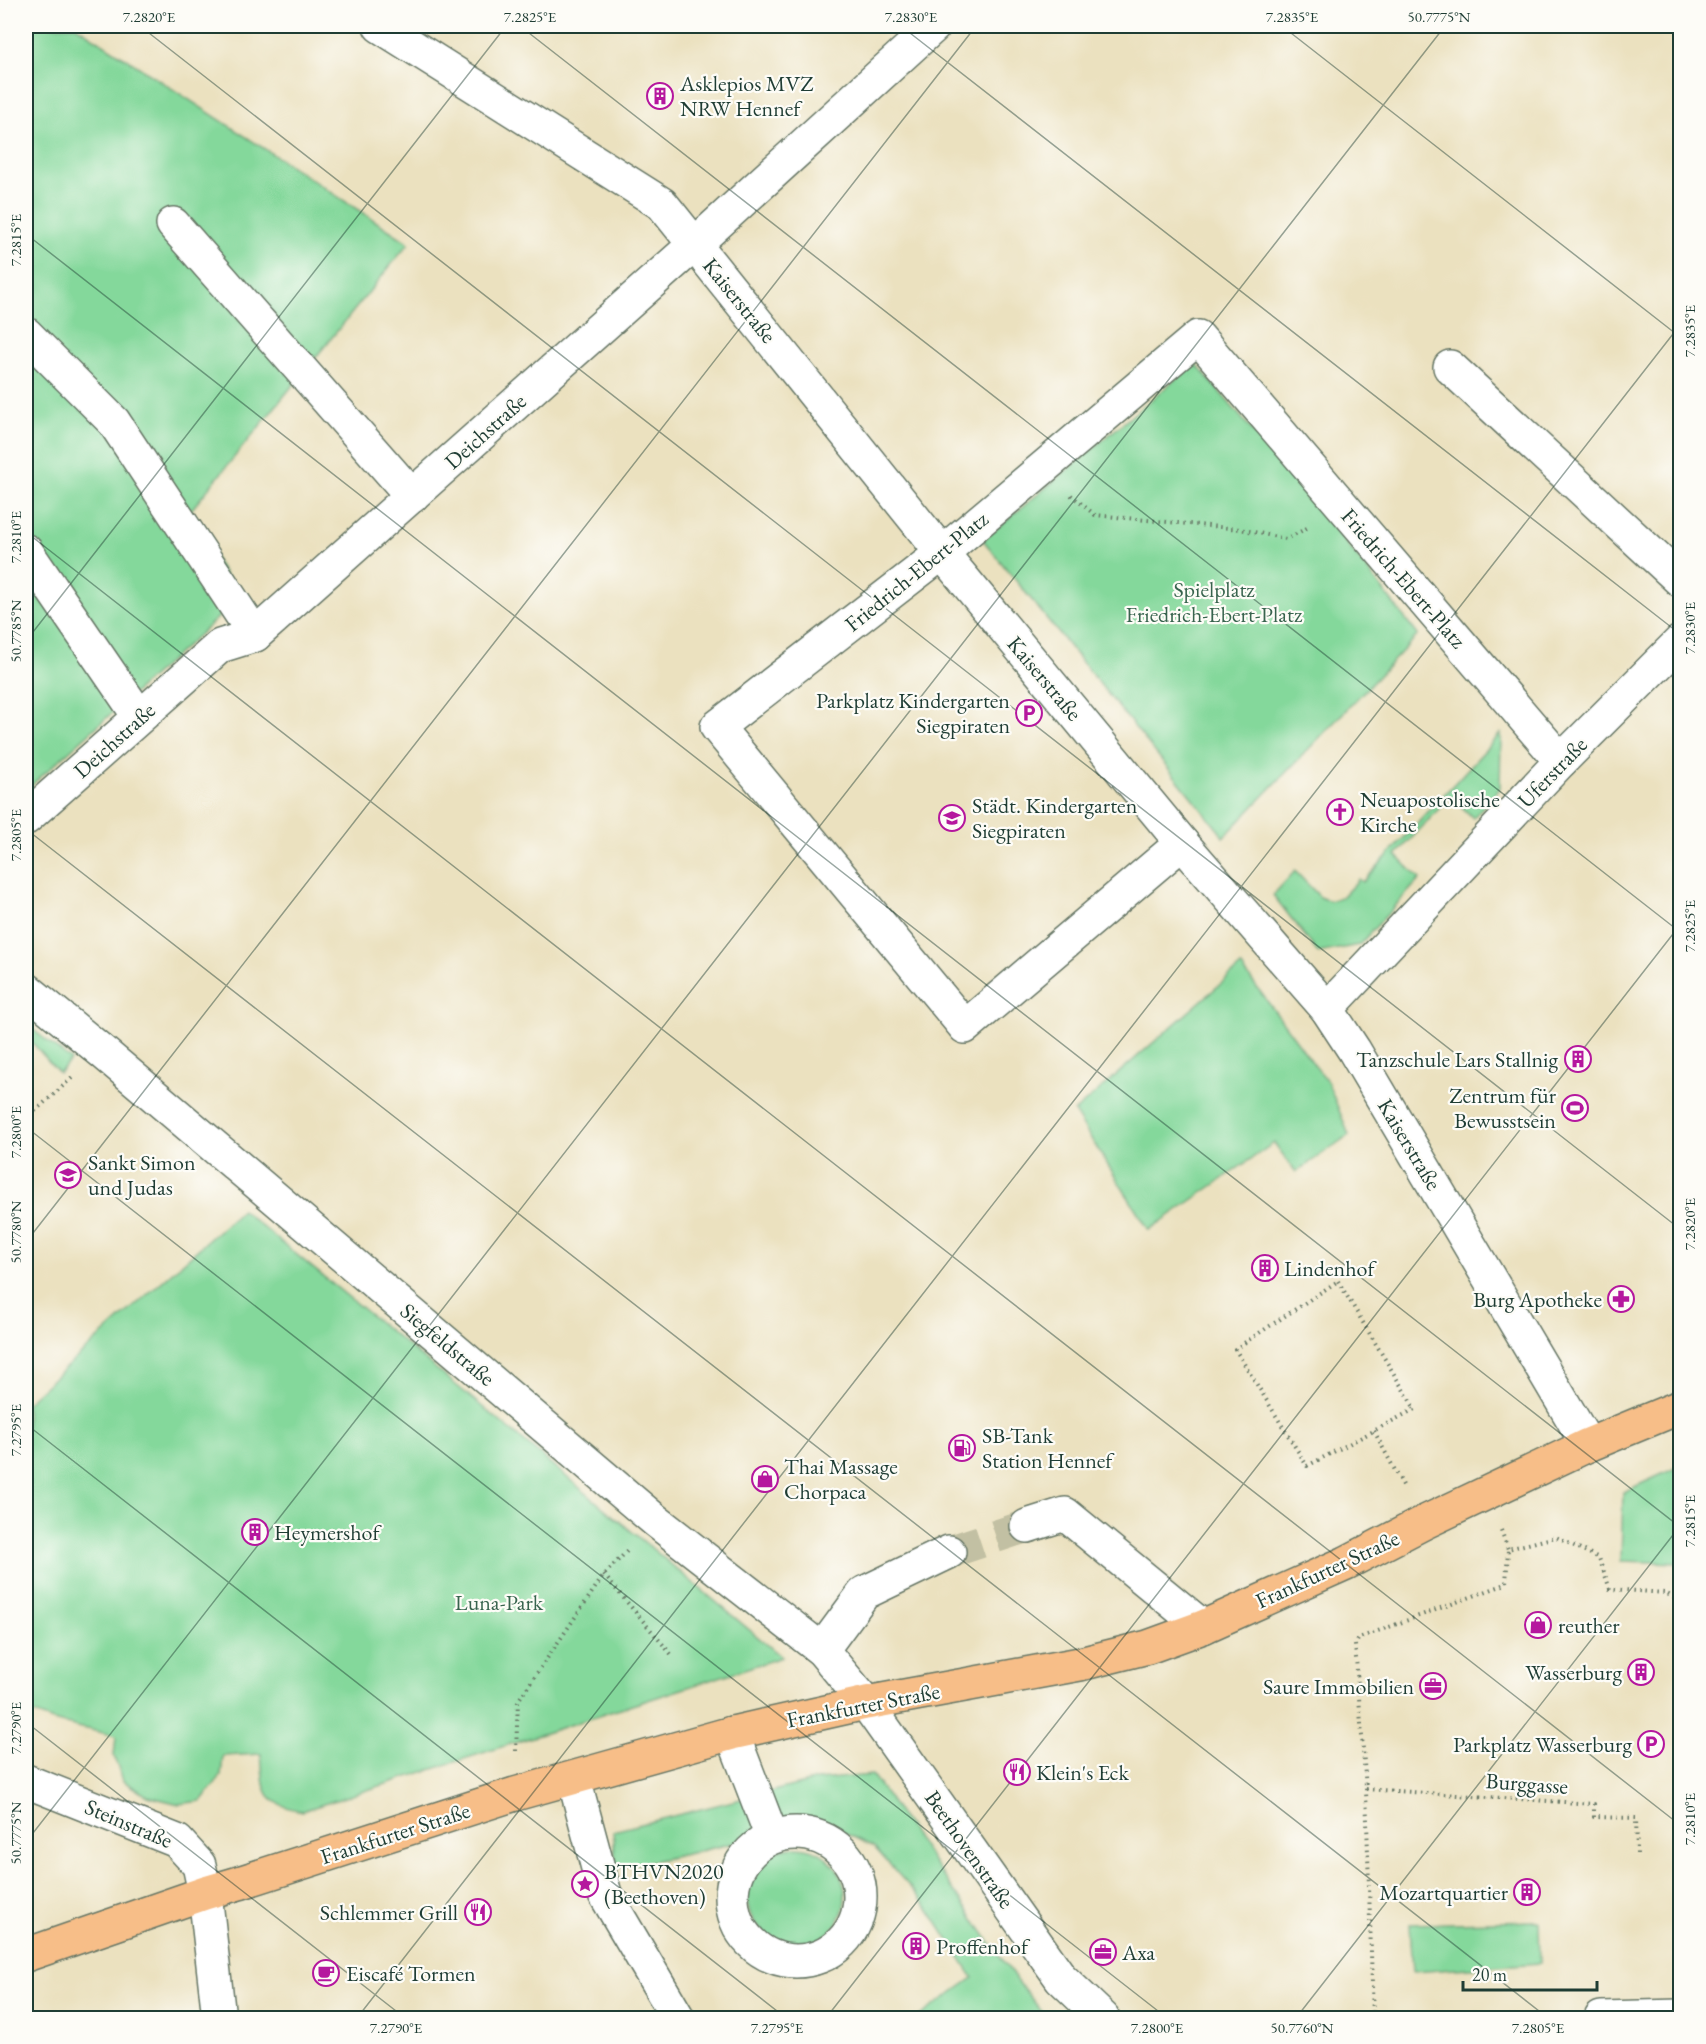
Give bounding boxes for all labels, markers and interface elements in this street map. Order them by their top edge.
text: 7.2820°E [123,7,176,26]
text: 7.2825°E [504,7,557,26]
text: 7.2830°E [885,7,938,26]
text: 7.2835°E [1266,7,1319,26]
text: 50.7775°N [1408,7,1471,26]
place label: Asklepios MVZ NRW Hennef [679,69,814,123]
building icon: Asklepios MVZ NRW Hennef [645,81,675,111]
text: 7.2815°E [6,213,25,266]
street label: Kaiserstraße [696,252,783,349]
text: 7.2835°E [1680,304,1699,357]
street label: Deichstraße [438,387,533,476]
street label: Friedrich-Ebert-Platz [1335,502,1473,655]
street label: Friedrich-Ebert-Platz [839,504,995,638]
text: 7.2810°E [6,510,25,563]
park label: Spielplatz Friedrich-Ebert-Platz [1126,575,1303,629]
text: 50.7785°N [6,599,25,662]
text: 7.2830°E [1680,601,1699,654]
street label: Kaiserstraße [1001,630,1089,727]
place label: Parkplatz Kindergarten Siegpiraten [816,686,1010,740]
street label: Deichstraße [67,696,162,785]
parking icon: Parkplatz Kindergarten Siegpiraten [1014,698,1044,728]
street label: Uferstraße [1511,730,1594,814]
place label: Neuapostolische Kirche [1360,785,1500,839]
place label: Städt. Kindergarten Siegpiraten [972,791,1138,845]
church icon: Neuapostolische Kirche [1325,797,1355,827]
school or university icon: Städt. Kindergarten Siegpiraten [937,803,967,833]
text: 7.2805°E [6,808,25,861]
text: 7.2825°E [1680,899,1699,952]
building icon: Tanzschule Lars Stallnig [1563,1044,1593,1074]
place label: Tanzschule Lars Stallnig [1356,1045,1558,1074]
place label: Zentrum für Bewusstsein [1449,1081,1557,1135]
street label: Kaiserstraße [1371,1093,1448,1196]
sports icon: Zentrum für Bewusstsein [1560,1093,1590,1123]
text: 7.2800°E [6,1105,25,1158]
place label: Sankt Simon und Judas [88,1148,196,1202]
school or university icon: Sankt Simon und Judas [53,1160,83,1190]
text: 7.2820°E [1680,1197,1699,1250]
text: 50.7780°N [6,1200,25,1263]
building icon: Lindenhof [1250,1253,1280,1283]
place label: Lindenhof [1284,1254,1377,1283]
pharmacy icon: Burg Apotheke [1606,1284,1636,1314]
place label: Burg Apotheke [1473,1285,1602,1314]
street label: Siegfeldstraße [394,1296,501,1393]
text: 7.2795°E [6,1403,25,1456]
place label: SB-Tank Station Hennef [982,1421,1115,1475]
fuel station icon: SB-Tank Station Hennef [947,1433,977,1463]
place label: Thai Massage Chorpaca [784,1452,898,1506]
shop icon: Thai Massage Chorpaca [750,1464,780,1494]
text: 7.2815°E [1680,1494,1699,1547]
building icon: Heymershof [240,1517,270,1547]
place label: Heymershof [274,1518,382,1547]
street label: Frankfurter Straße [1251,1523,1404,1615]
park label: Luna-Park [455,1588,544,1617]
shop icon: reuther [1523,1610,1553,1640]
place label: reuther [1558,1611,1620,1640]
building icon: Wasserburg [1626,1657,1656,1687]
place label: Wasserburg [1525,1658,1622,1687]
office icon: Saure Immobilien [1418,1671,1448,1701]
place label: Saure Immobilien [1263,1672,1414,1701]
street label: Frankfurter Straße [784,1676,943,1735]
text: 7.2790°E [6,1701,25,1754]
parking icon: Parkplatz Wasserburg [1636,1729,1666,1759]
place label: Parkplatz Wasserburg [1453,1730,1632,1759]
restaurant icon: Klein's Eck [1002,1757,1032,1787]
place label: Klein's Eck [1036,1758,1130,1787]
street label: Burggasse [1485,1766,1570,1801]
street label: Beethovenstraße [918,1785,1021,1914]
street label: Steinstraße [81,1792,177,1855]
text: 7.2810°E [1680,1792,1699,1845]
street label: Frankfurter Straße [317,1796,474,1871]
text: 50.7775°N [6,1801,25,1864]
place label: BTHVN2020 (Beethoven) [604,1857,724,1911]
place icon: BTHVN2020 (Beethoven) [570,1869,600,1899]
building icon: Mozartquartier [1512,1877,1542,1907]
place label: Mozartquartier [1379,1878,1509,1907]
restaurant icon: Schlemmer Grill [463,1897,493,1927]
place label: Schlemmer Grill [320,1898,458,1927]
building icon: Proffenhof [901,1931,931,1961]
place label: Proffenhof [936,1932,1031,1961]
office icon: Axa [1088,1937,1118,1967]
place label: Axa [1121,1938,1155,1967]
scale bar [1463,1954,1596,1992]
cafe icon: Eiscafé Tormen [311,1958,341,1988]
place label: Eiscafé Tormen [346,1959,476,1988]
text: 20 m [1472,1963,1507,1986]
text: 7.2790°E [370,2018,423,2037]
text: 7.2795°E [751,2018,804,2037]
text: 7.2800°E [1131,2018,1184,2037]
text: 50.7760°N [1271,2018,1334,2037]
text: 7.2805°E [1512,2018,1565,2037]

